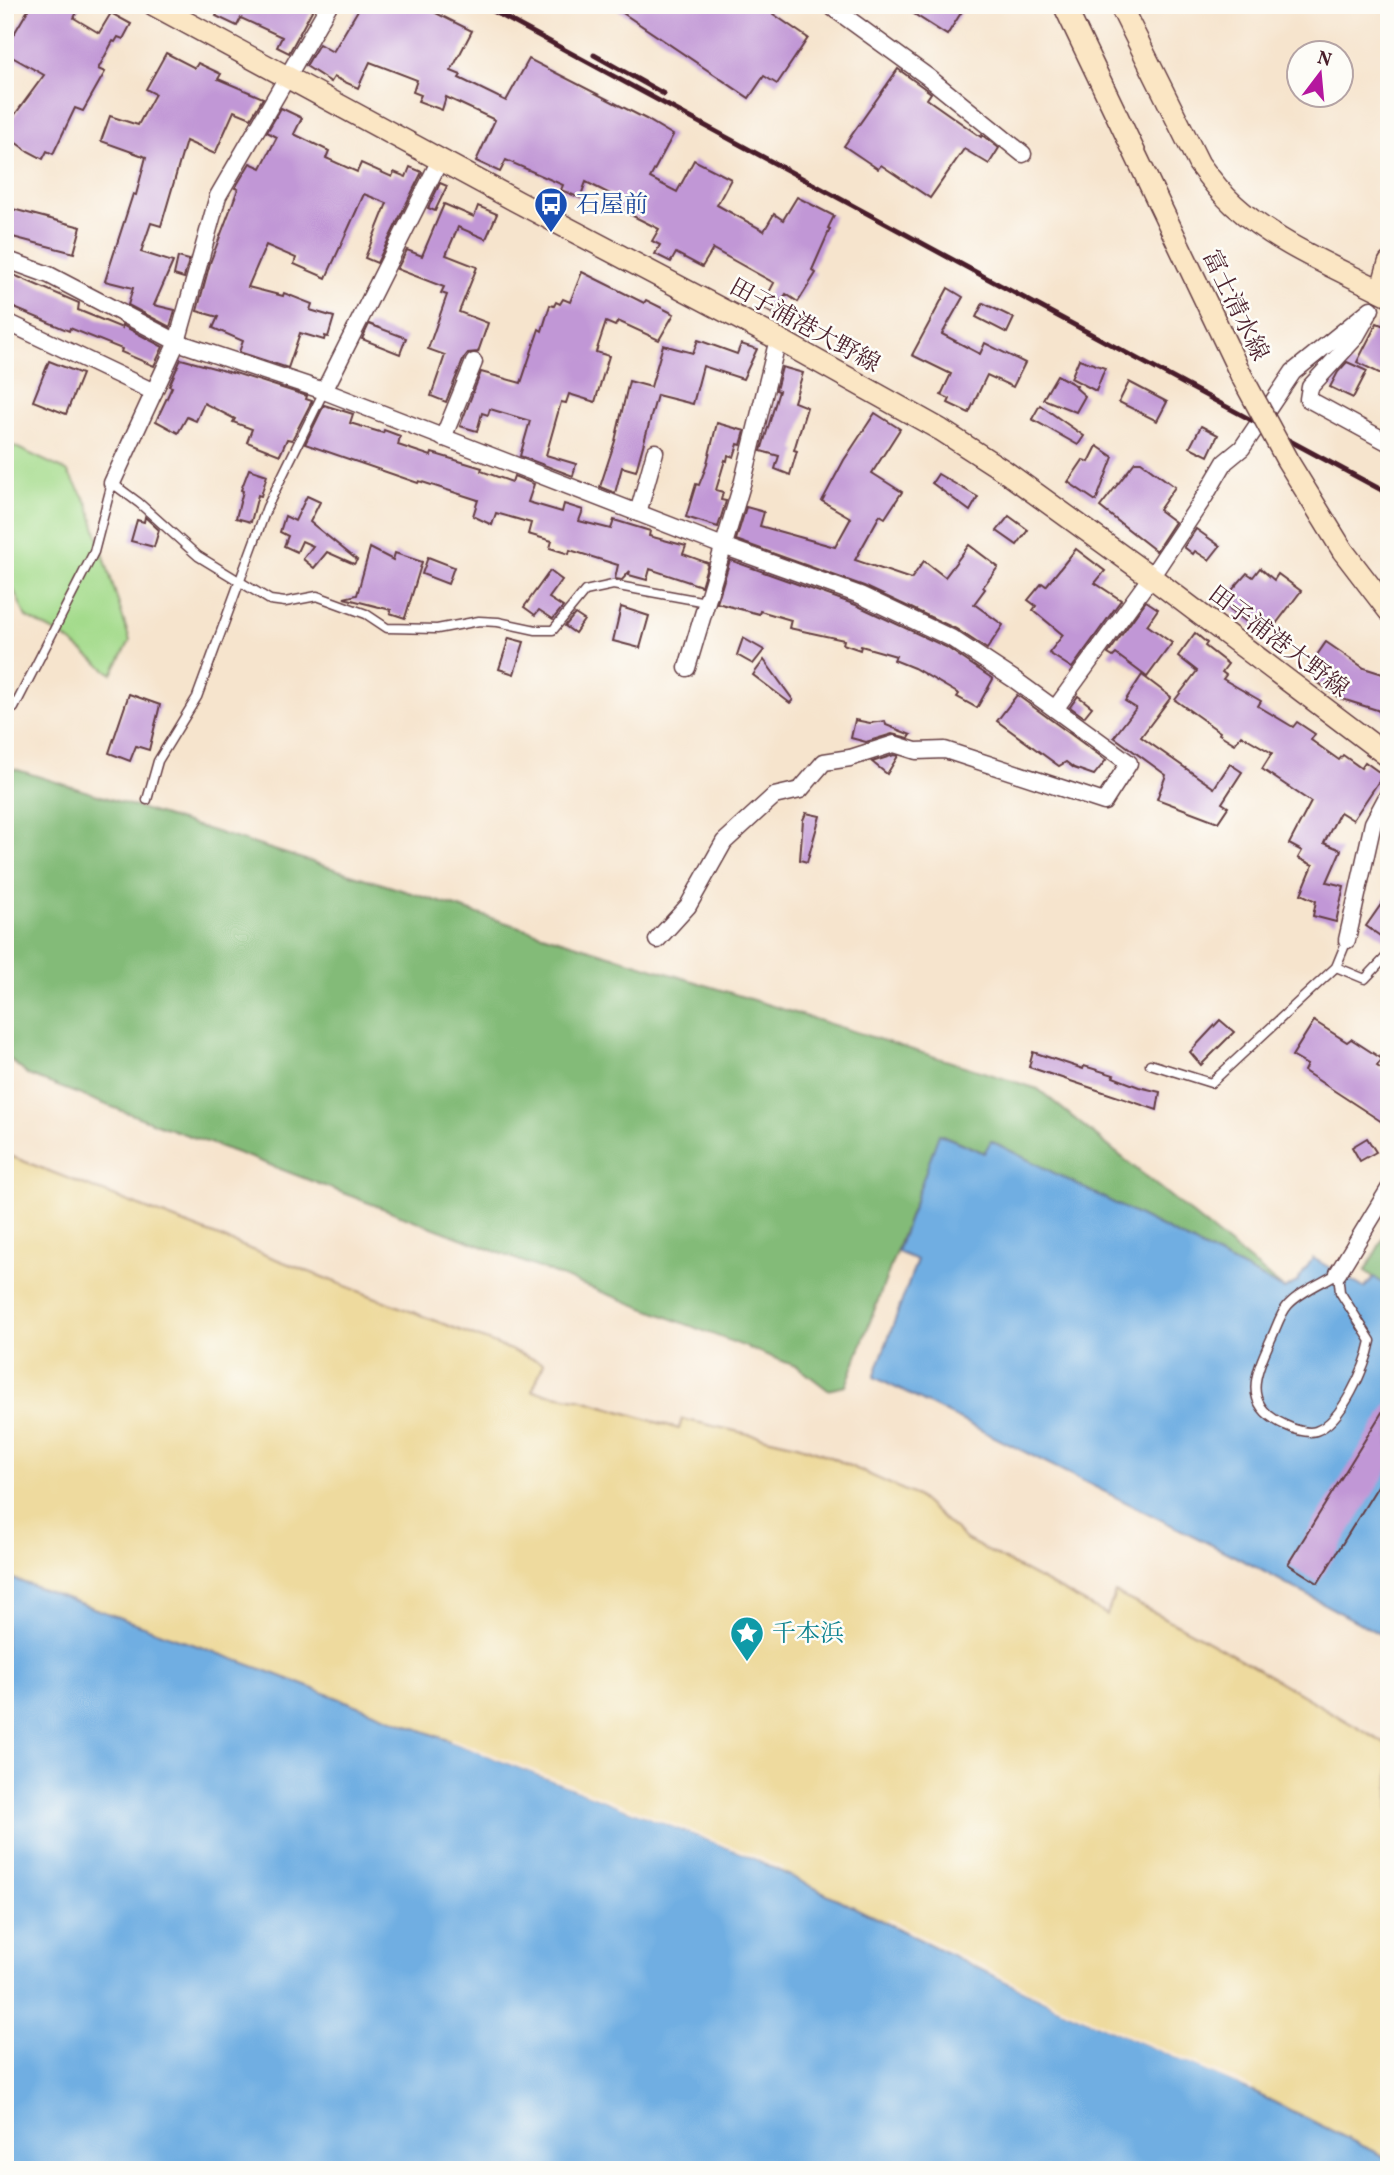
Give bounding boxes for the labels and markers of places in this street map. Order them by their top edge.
bus stop icon: 石屋前 [532,185,570,234]
place label: 石屋前 [576,189,648,223]
place icon: 千本浜 [728,1614,766,1663]
place label: 千本浜 [772,1618,844,1652]

